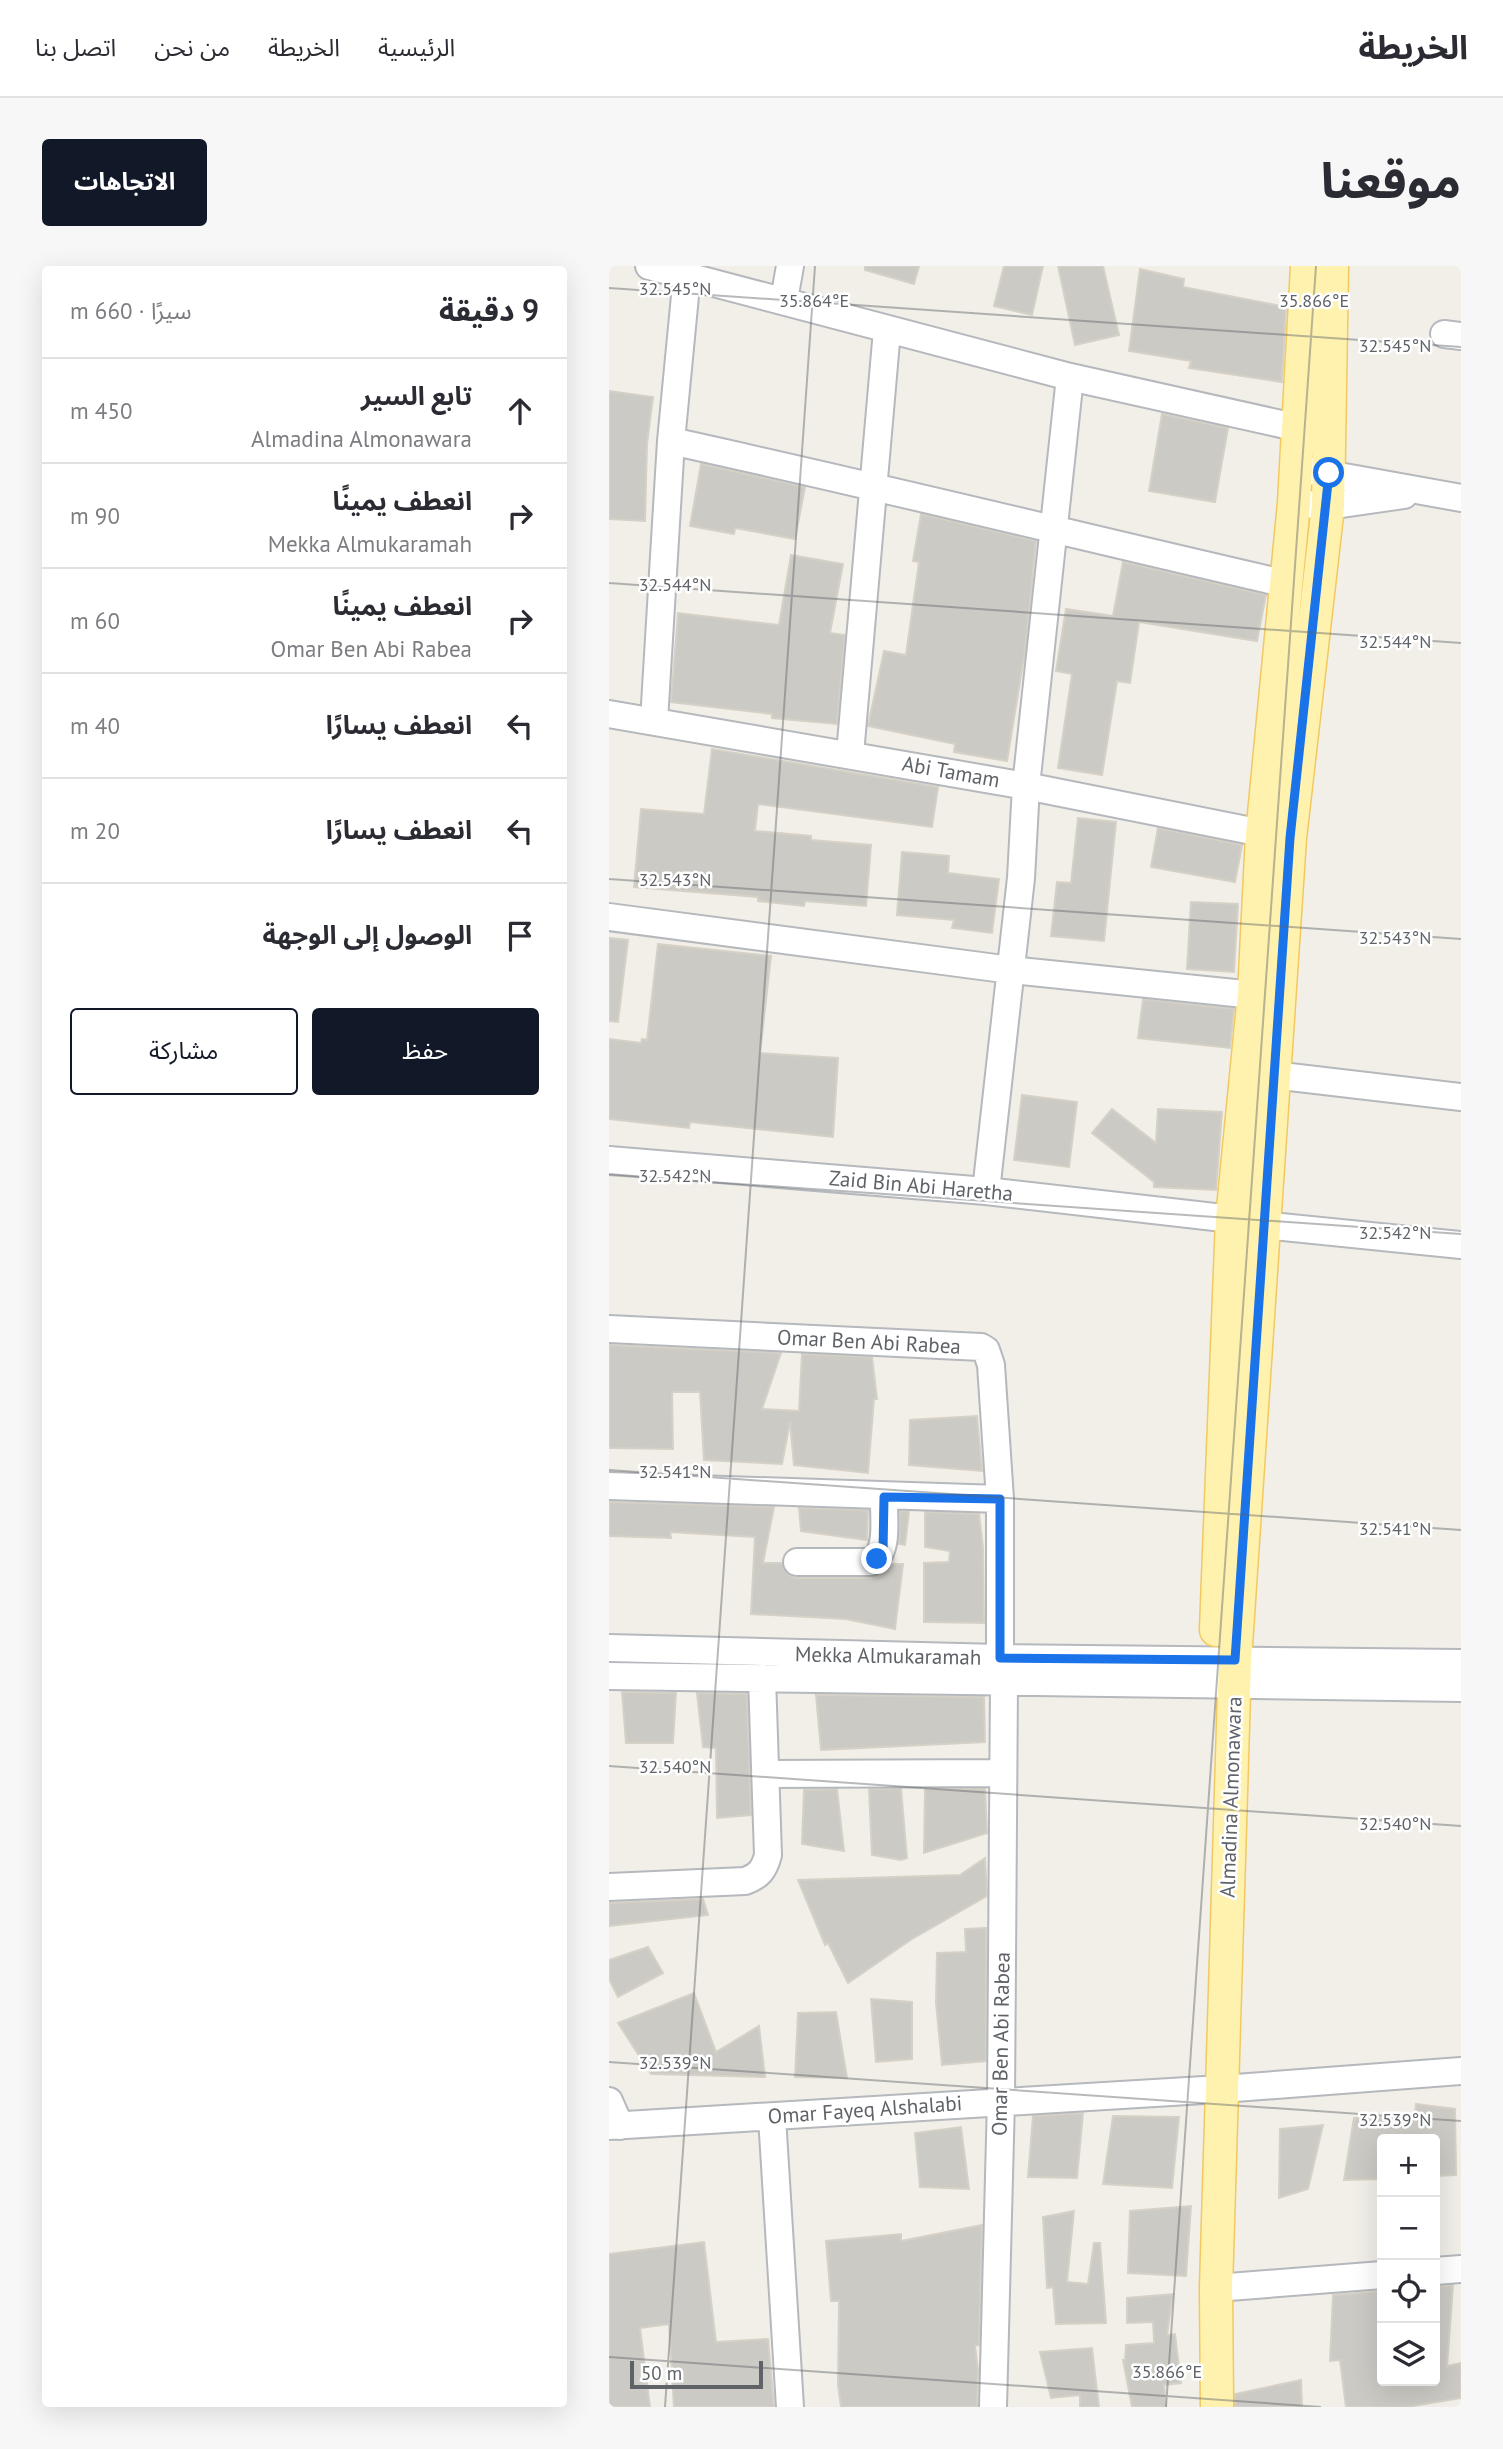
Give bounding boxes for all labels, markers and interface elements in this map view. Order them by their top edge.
text: الخريطة [1358,25,1468,68]
text: اتصل بنا [35,32,116,63]
text: من نحن [154,32,230,63]
text: الخريطة [268,32,340,63]
text: الرئيسية [378,32,455,63]
button: الاتجاهات [42,139,207,226]
text: موقعنا [1321,148,1461,212]
text: 32.545°N [639,277,711,300]
text: 35.864°E [779,289,849,312]
text: 35.866°E [1279,289,1349,312]
text: 9 دقيقة [439,290,539,329]
text: سيرًا · 660 m [70,296,192,325]
text: 32.545°N [1359,334,1431,357]
text: تابع السير [361,379,472,412]
icon: ahead [501,392,539,430]
text: 450 m [70,396,132,425]
text: Almadina Almonawara [251,424,472,453]
route start [1313,457,1344,488]
text: انعطف يمينًا [332,484,472,517]
icon: right [501,497,539,535]
text: 90 m [70,501,120,530]
text: Mekka Almukaramah [268,529,472,558]
text: 32.544°N [639,573,711,596]
text: انعطف يمينًا [332,589,472,622]
icon: right [501,602,539,640]
text: 60 m [70,606,120,635]
text: 32.544°N [1359,630,1431,653]
text: Omar Ben Abi Rabea [271,634,472,663]
icon: left [501,707,539,745]
text: انعطف يسارًا [326,708,472,741]
text: 40 m [70,711,120,740]
street label: Abi Tamam [900,750,1002,793]
icon: left [501,812,539,850]
text: انعطف يسارًا [326,813,472,846]
text: 20 m [70,816,120,845]
text: 32.543°N [639,868,711,891]
icon: arrive [501,917,539,955]
text: الوصول إلى الوجهة [263,918,472,951]
text: 32.543°N [1359,926,1431,949]
button: مشاركة [70,1008,298,1095]
button: حفظ [312,1008,539,1095]
text: 32.542°N [639,1164,711,1187]
street label: Zaid Bin Abi Haretha [828,1164,1014,1207]
text: 32.542°N [1359,1221,1431,1244]
street label: Omar Ben Abi Rabea [776,1323,962,1360]
text: 32.541°N [639,1460,711,1483]
text: 32.541°N [1359,1517,1431,1540]
route end [861,1543,892,1574]
street label: Mekka Almukaramah [795,1640,981,1671]
street label: Almadina Almonawara [1213,1696,1248,1898]
text: 32.540°N [639,1755,711,1778]
text: 32.540°N [1359,1812,1431,1835]
street label: Omar Ben Abi Rabea [985,1952,1016,2136]
text: 32.539°N [639,2051,711,2074]
street label: Omar Fayeq Alshalabi [767,2089,963,2130]
text: 32.539°N [1359,2108,1431,2131]
map controls [1377,2134,1440,2386]
button: + [1377,2134,1440,2197]
button: − [1377,2197,1440,2260]
button: locate [1377,2260,1440,2323]
button: layers [1377,2323,1440,2386]
scale bar [630,2358,763,2390]
text: 35.866°E [1132,2360,1202,2383]
text: 50 m [641,2361,682,2385]

